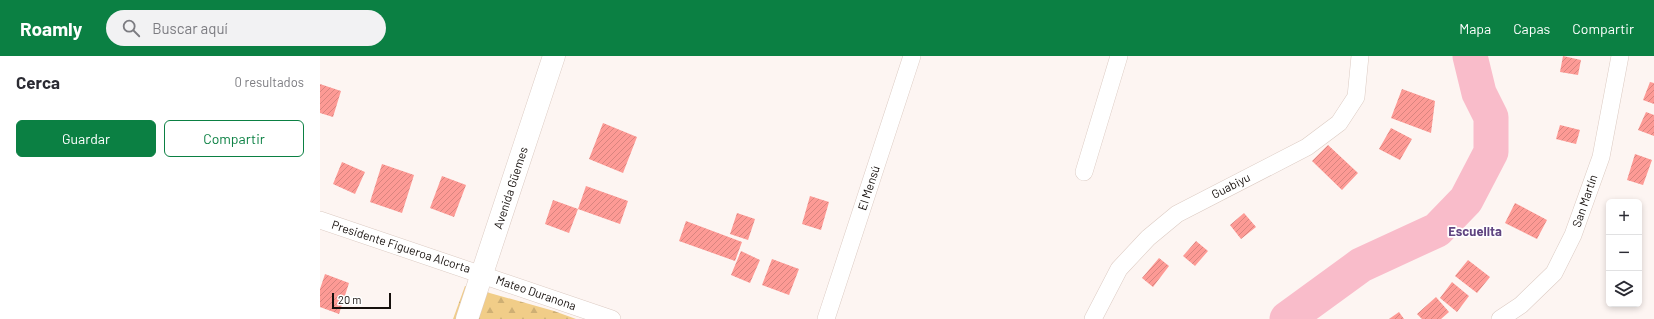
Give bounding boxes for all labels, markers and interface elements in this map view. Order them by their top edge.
search box [106,10,386,46]
text: Roamly [20,17,82,40]
icon: search [120,17,142,39]
text: Buscar aquí [152,19,228,37]
text: Mapa [1459,20,1491,37]
text: Capas [1513,20,1550,37]
text: Compartir [1572,20,1634,37]
text: Cerca [16,72,60,92]
text: 0 resultados [235,74,304,90]
button: Guardar [16,120,156,157]
button: Compartir [164,120,304,157]
street label: Avenida Güemes [490,145,530,231]
street label: El Mensú [854,164,882,212]
street label: Guabiyu [1209,169,1252,201]
street label: San Martín [1569,173,1600,229]
map controls [1606,199,1642,307]
button: + [1606,199,1642,235]
street label: Presidente Figueroa Alcorta [330,217,473,275]
district label: Escuelita [1448,223,1502,239]
button: − [1606,235,1642,271]
button: layers [1606,271,1642,307]
street label: Mateo Duranona [494,272,578,312]
scale bar [332,291,391,310]
text: 20 m [338,293,361,306]

